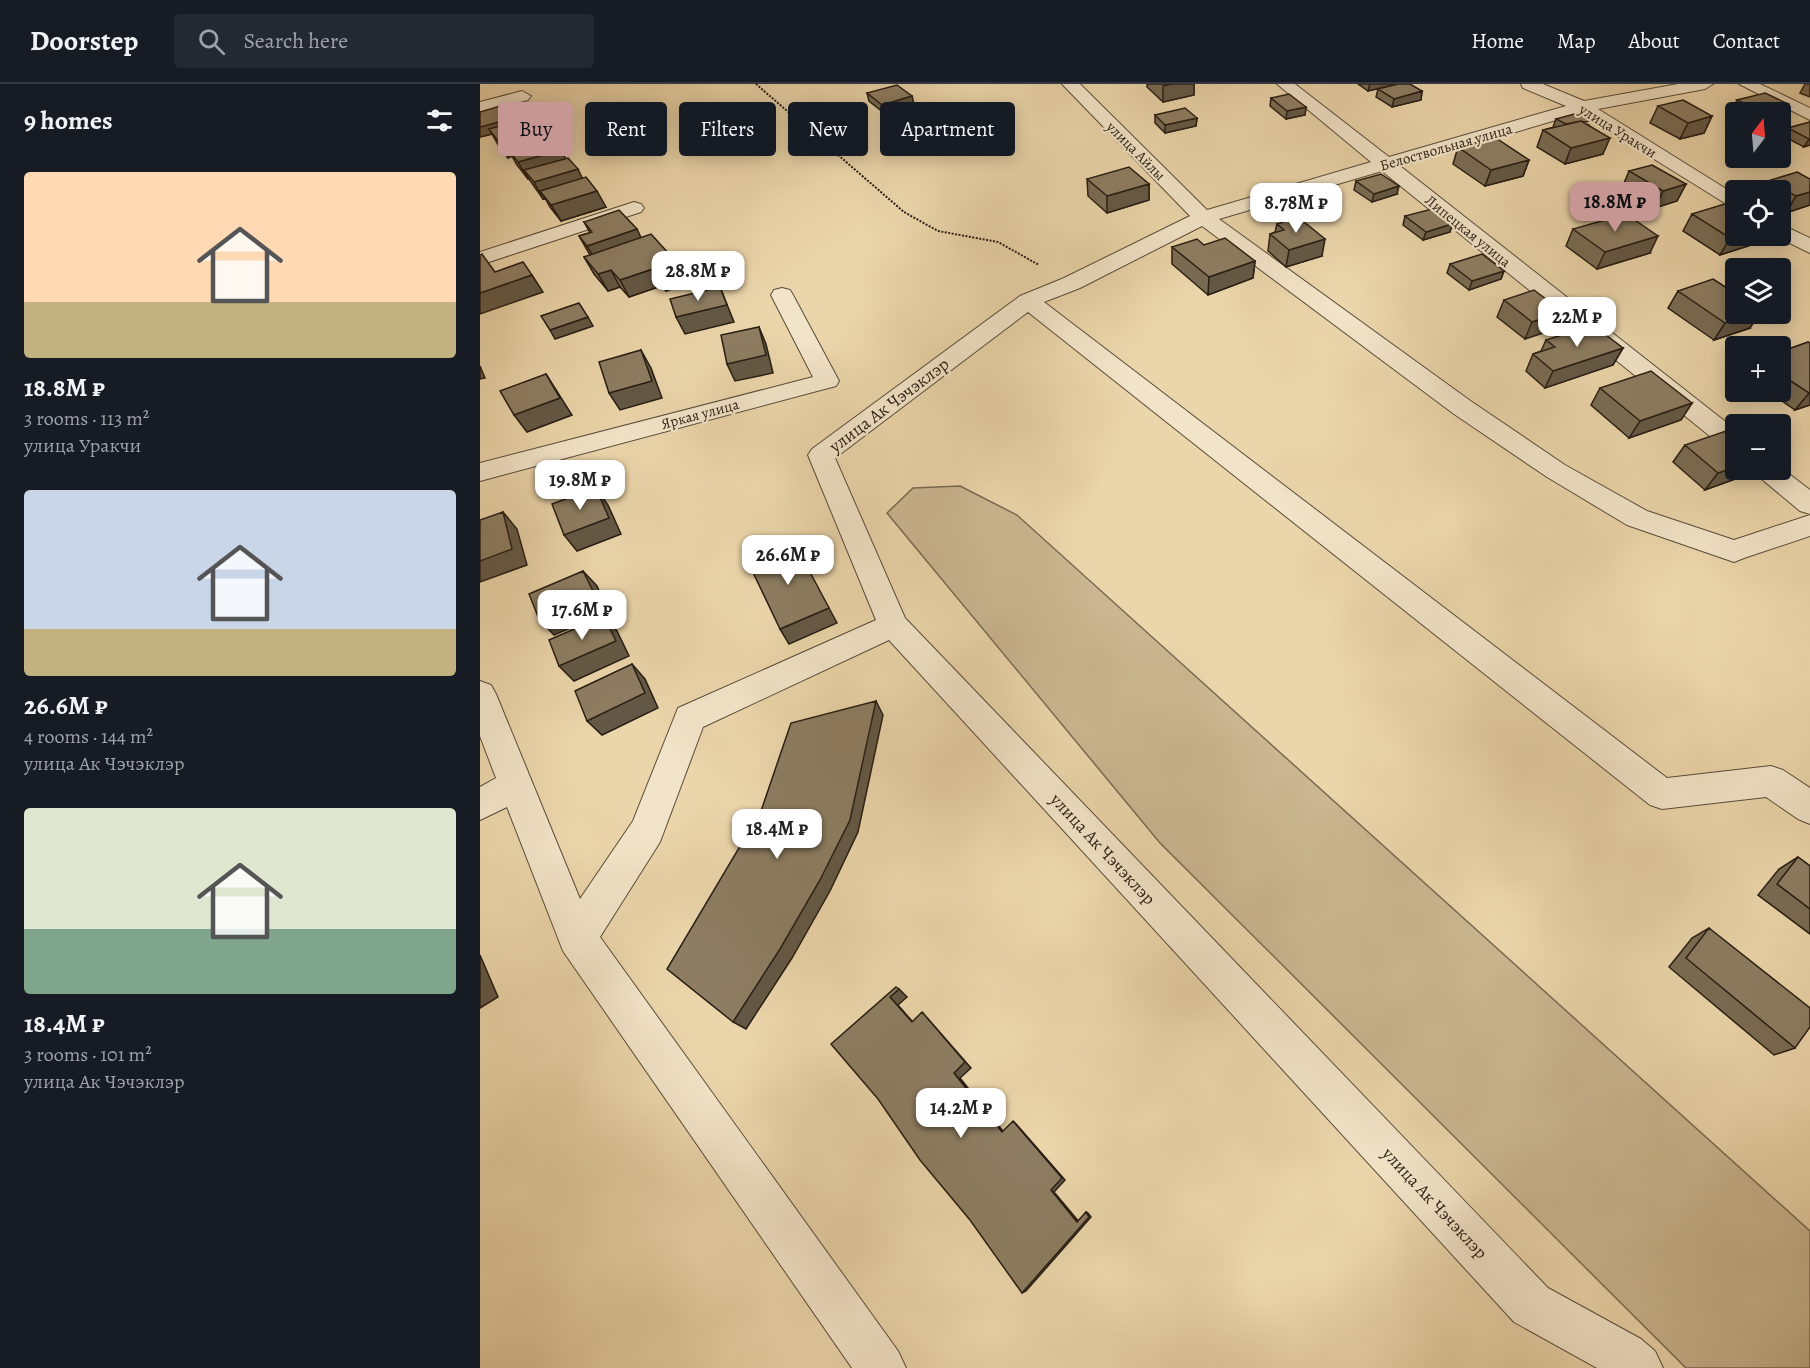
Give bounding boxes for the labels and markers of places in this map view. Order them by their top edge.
pin: 18.8M ₽ [1560,182,1670,233]
pin: 8.78M ₽ [1241,183,1351,234]
pin: 28.8M ₽ [643,251,753,302]
pin: 22M ₽ [1535,297,1619,348]
pin: 19.8M ₽ [525,460,635,511]
pin: 26.6M ₽ [733,535,843,586]
pin: 17.6M ₽ [527,590,637,641]
pin: 18.4M ₽ [722,809,832,860]
pin: 14.2M ₽ [906,1088,1016,1139]

